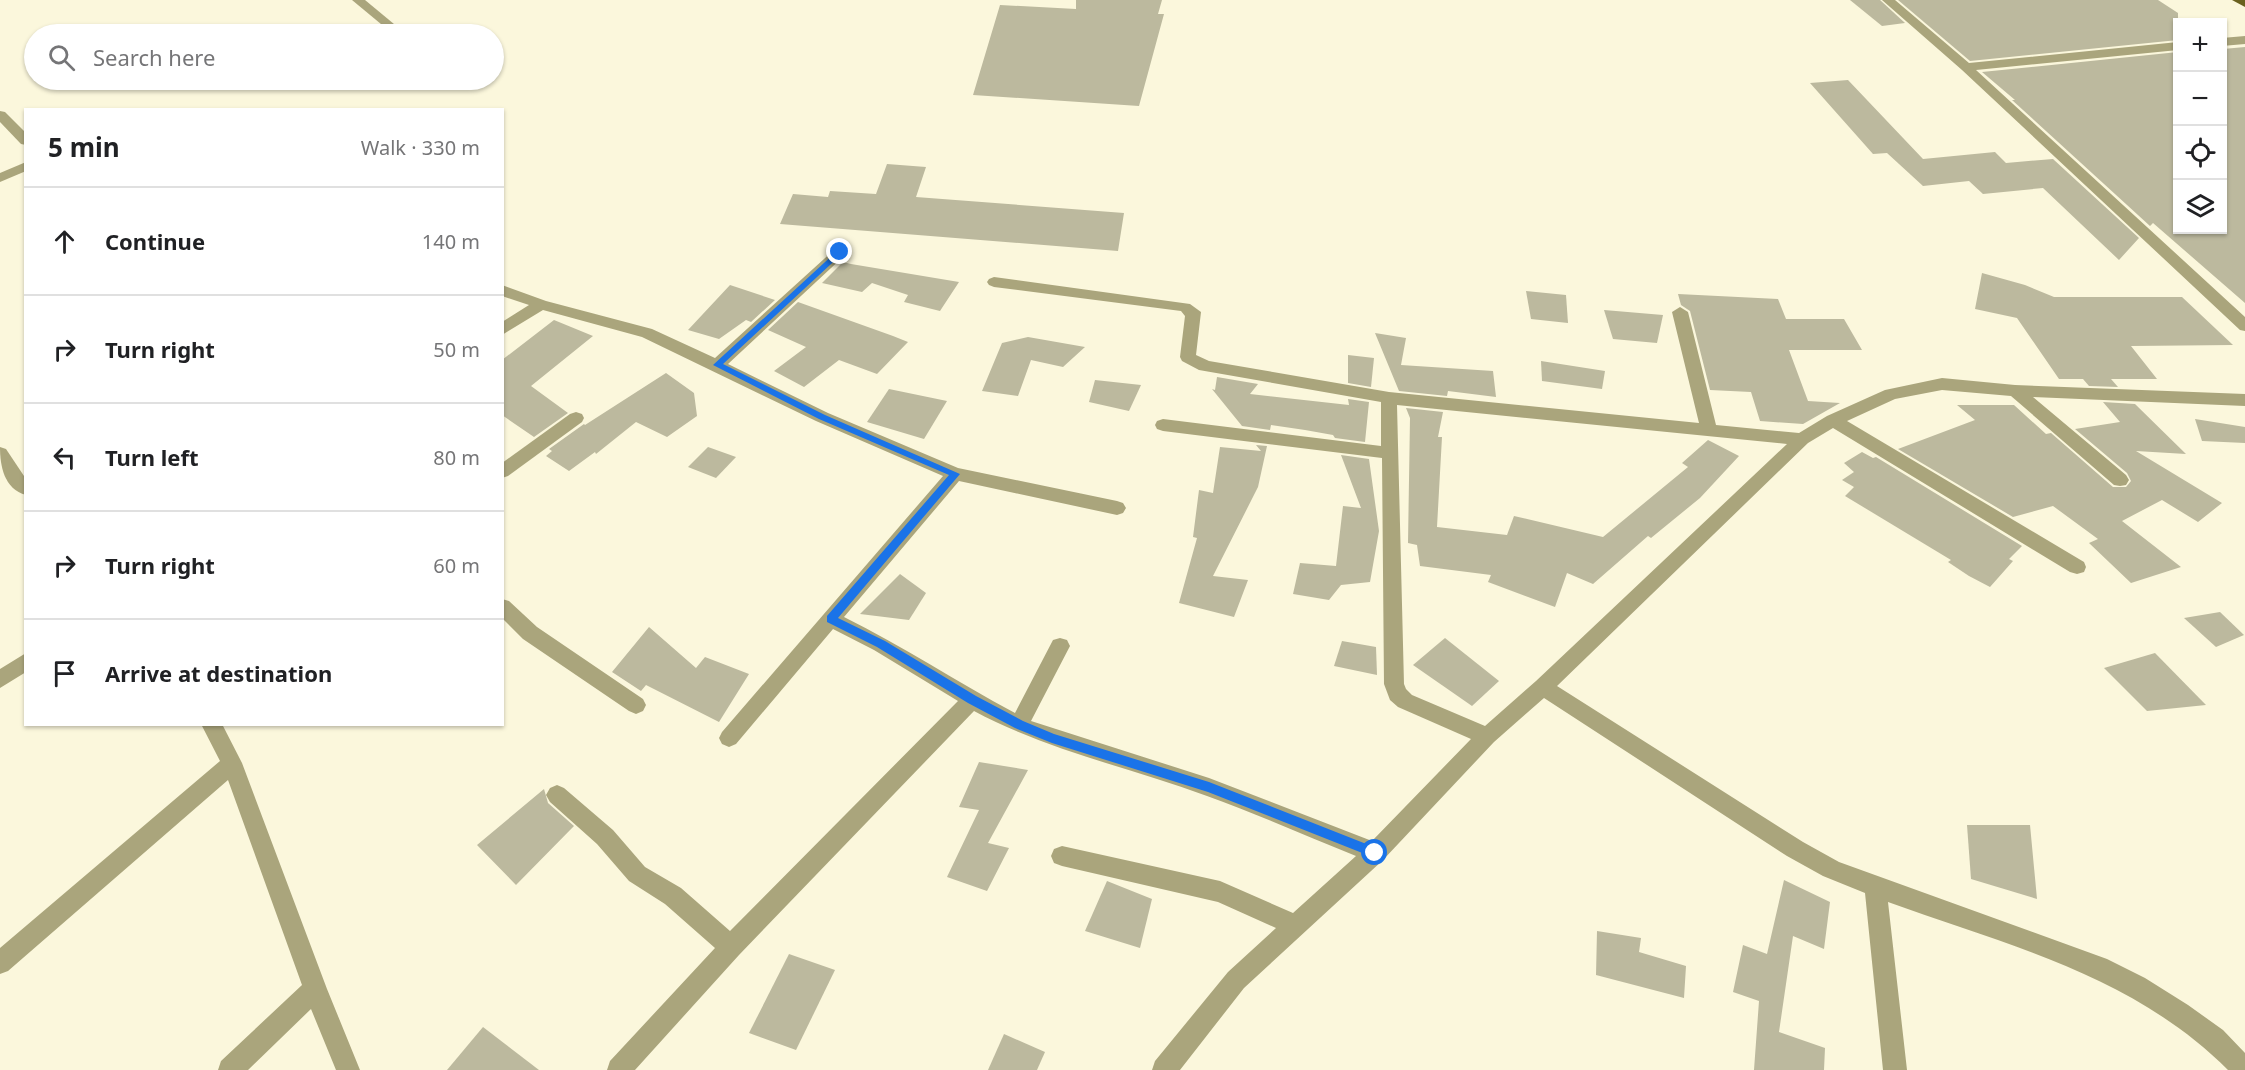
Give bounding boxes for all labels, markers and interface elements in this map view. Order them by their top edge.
map controls [2173,18,2227,234]
button: + [2173,18,2227,72]
search box [24,24,504,90]
icon: search [45,41,78,74]
text: Search here [93,42,215,72]
button: − [2173,72,2227,126]
button: locate [2173,126,2227,180]
text: 5 min [48,129,120,165]
text: Walk · 330 m [361,134,480,161]
button: layers [2173,180,2227,234]
icon: ahead [48,225,81,258]
text: Continue [105,226,205,256]
text: 140 m [422,228,480,255]
route end [826,238,852,264]
icon: right [48,333,81,366]
text: Turn right [105,334,215,364]
text: 50 m [433,336,480,363]
icon: left [48,441,81,474]
text: Turn left [105,442,199,472]
text: 80 m [433,444,480,471]
icon: right [48,549,81,582]
text: Turn right [105,550,215,580]
text: 60 m [433,552,480,579]
icon: arrive [48,657,81,690]
text: Arrive at destination [105,658,332,688]
route start [1361,839,1387,865]

